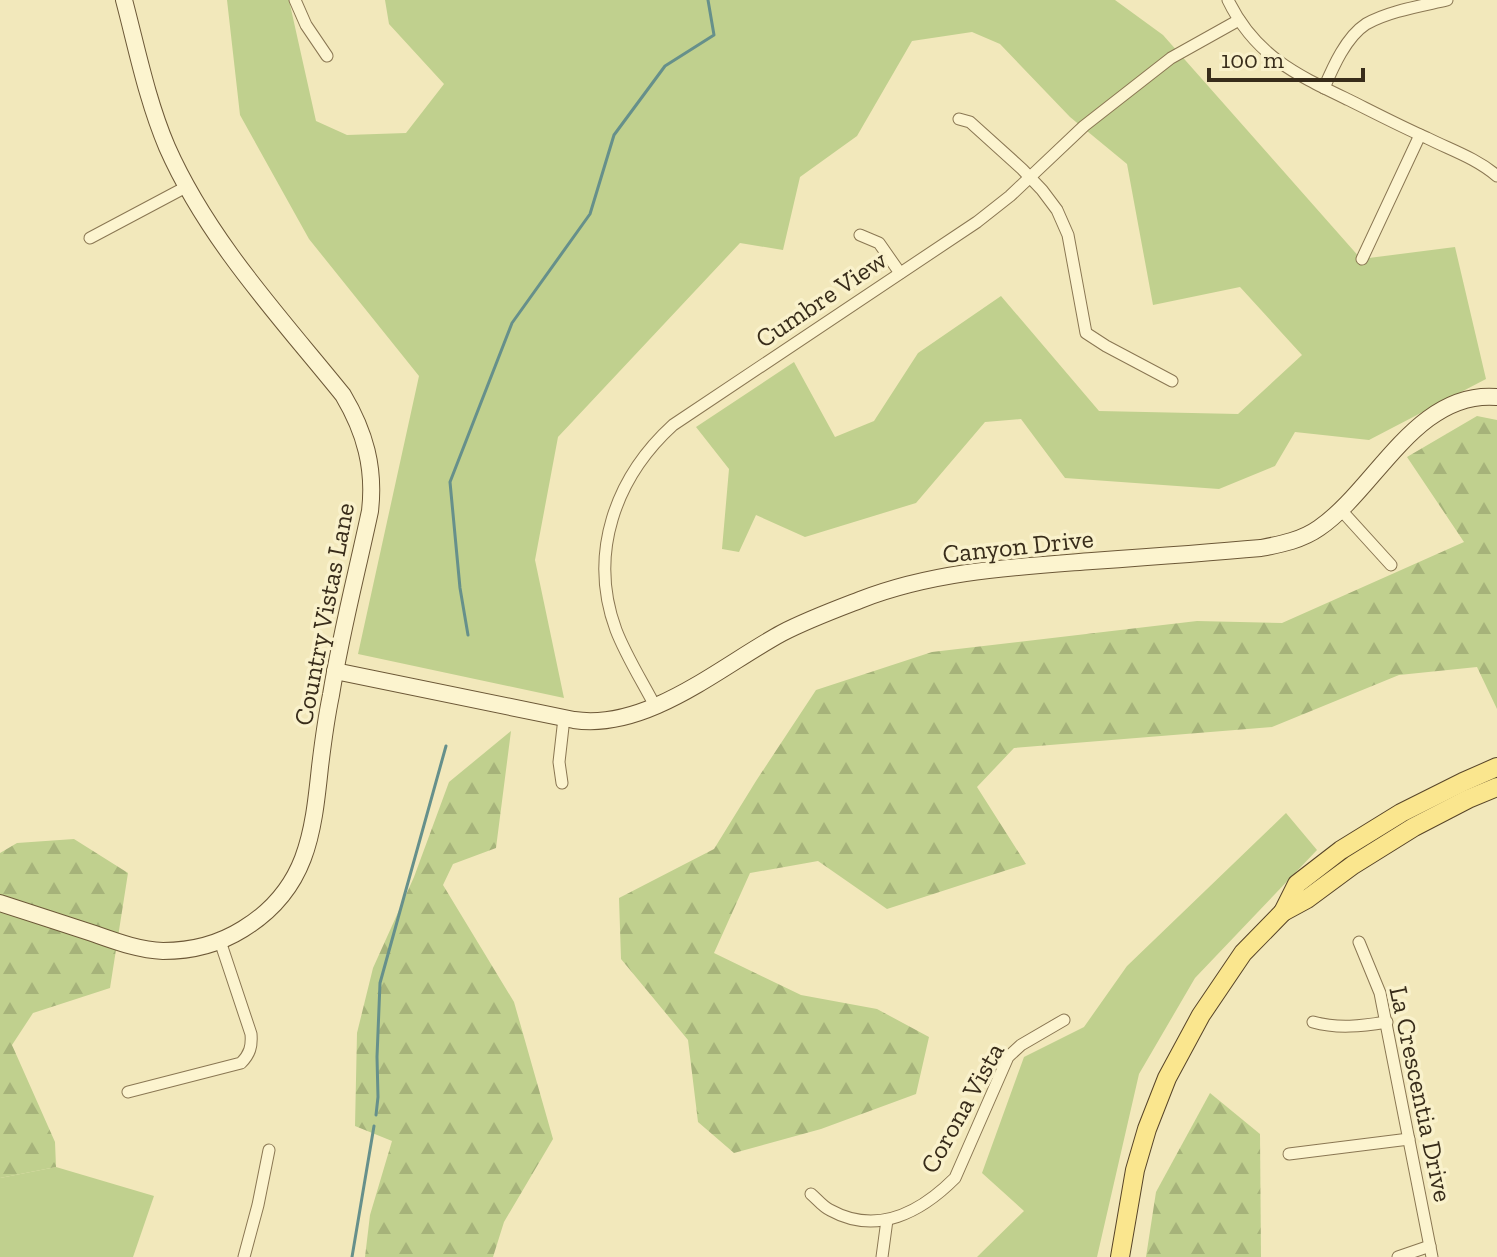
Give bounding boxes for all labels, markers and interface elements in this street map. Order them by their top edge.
scale bar [1209,32,1363,82]
text: 100 m [1221,45,1284,74]
street label: Cumbre View [749,243,893,355]
street label: Country Vistas Lane [287,500,361,728]
street label: Canyon Drive [941,522,1095,570]
street label: La Crescentia Drive [1383,983,1459,1205]
street label: Corona Vista [913,1037,1011,1179]

